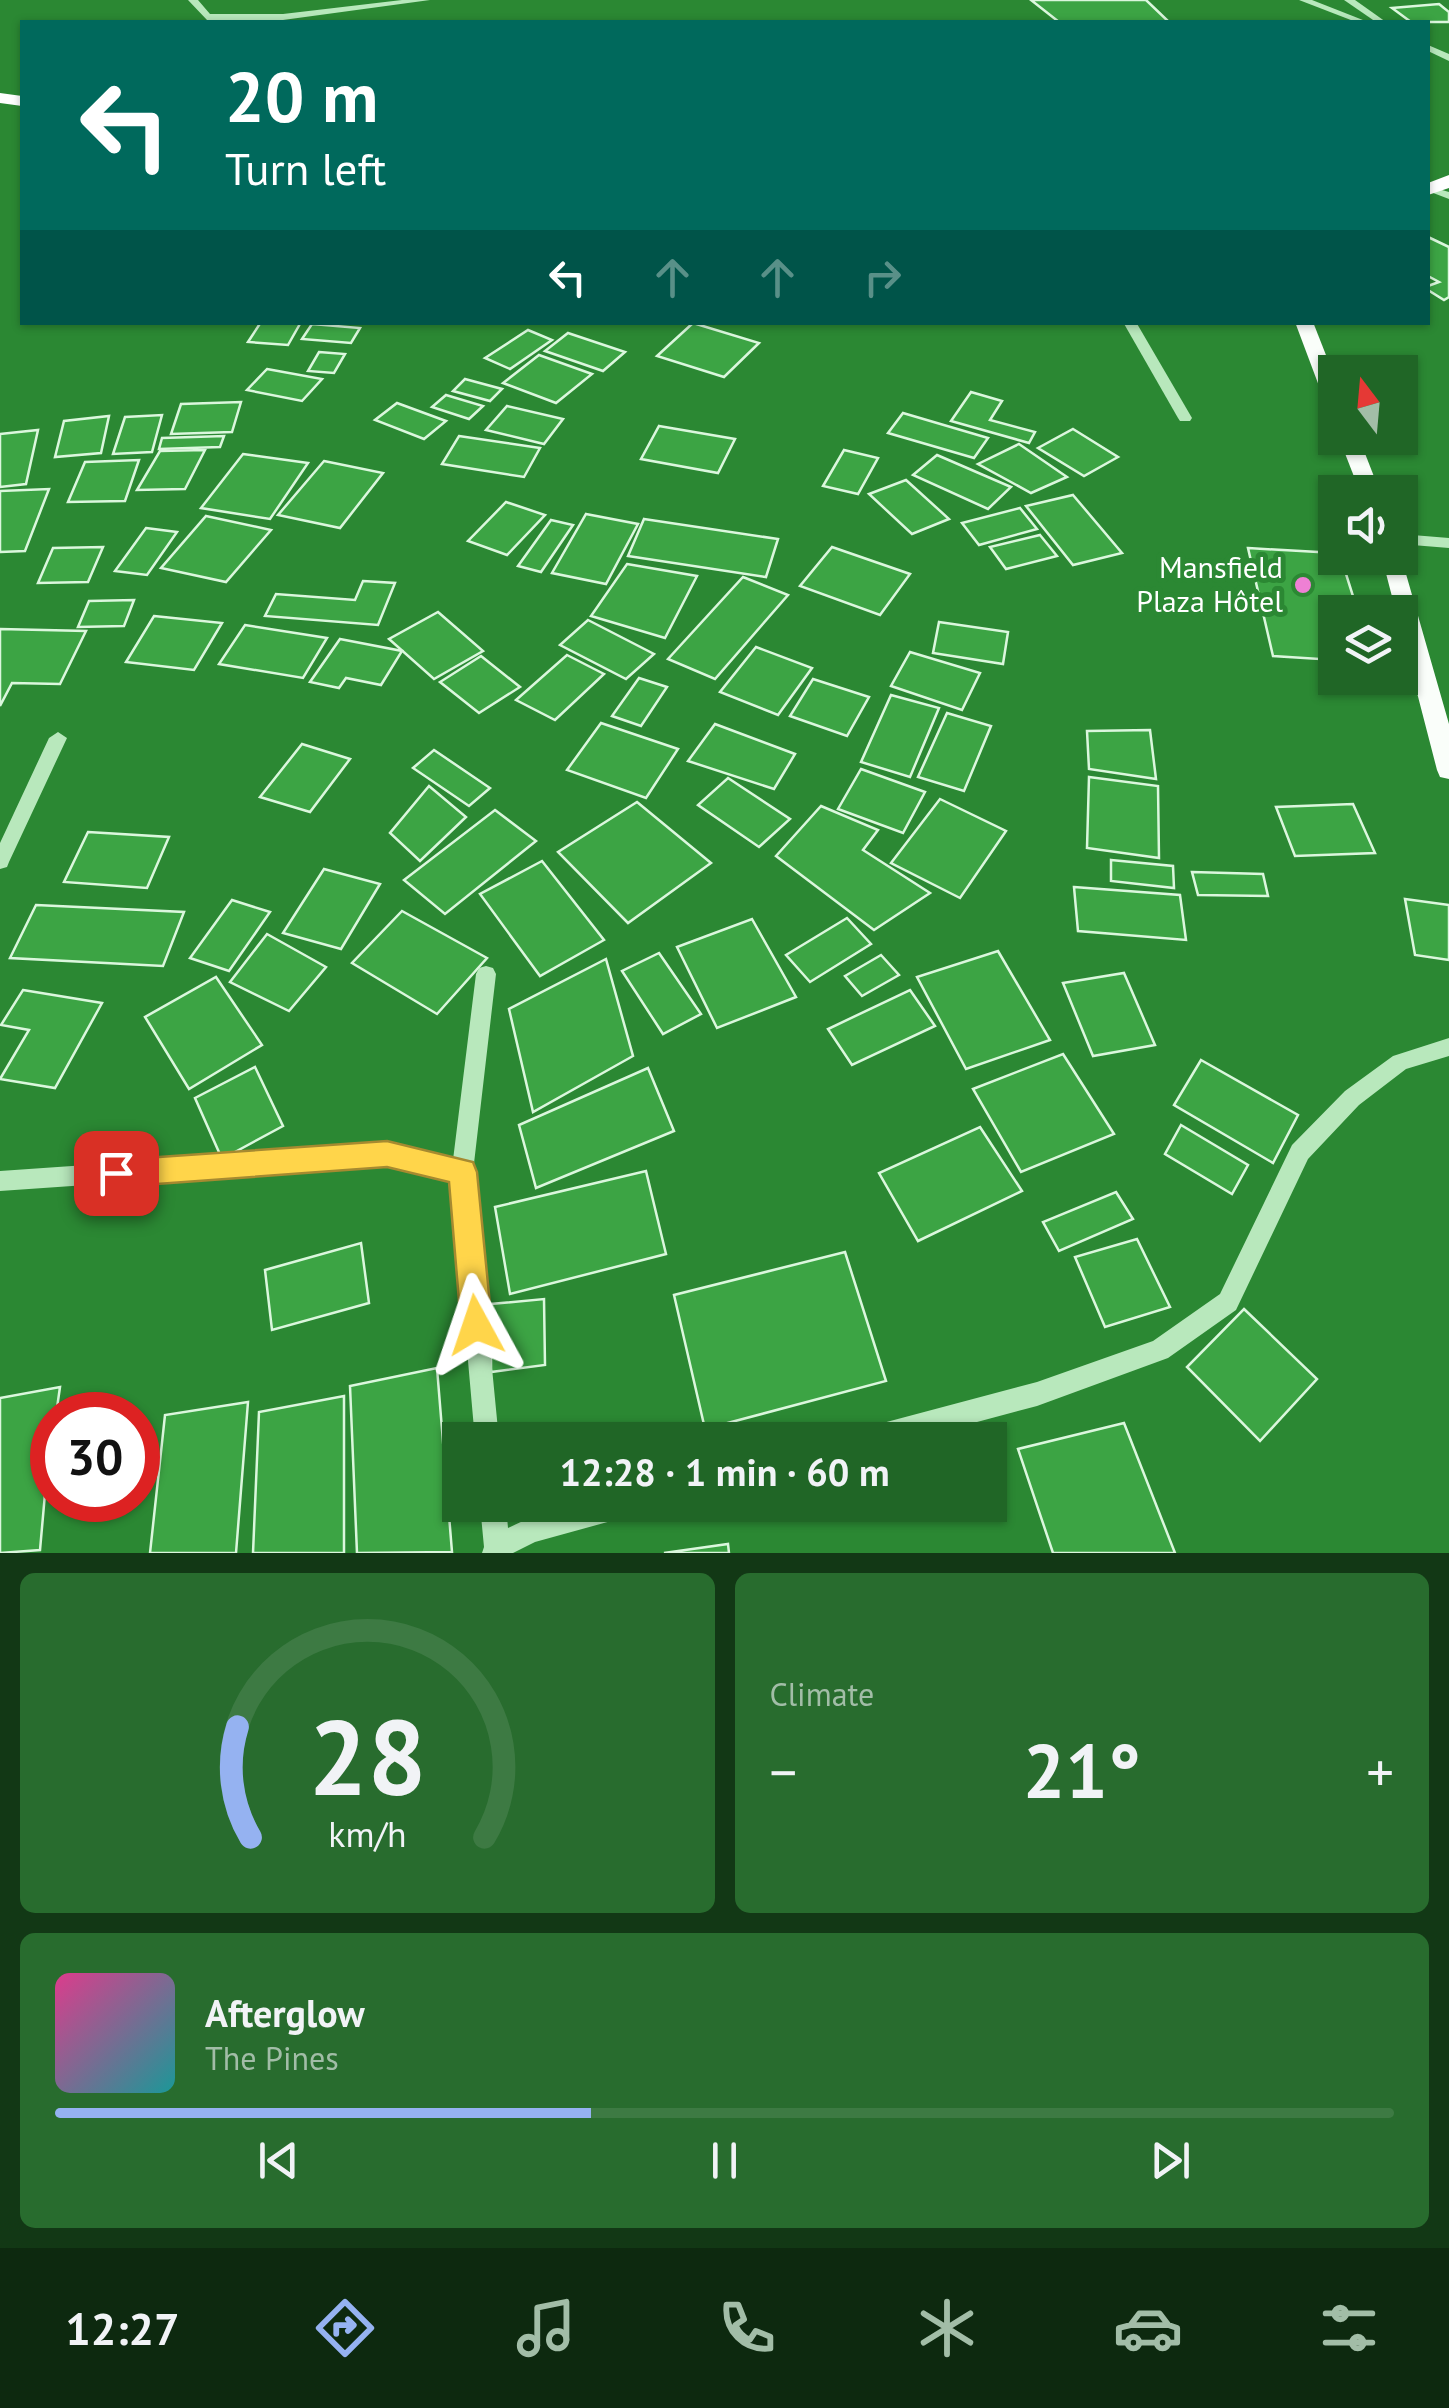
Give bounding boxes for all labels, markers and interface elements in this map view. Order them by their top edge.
text: 20 m [225,51,378,141]
icon: left [60,60,190,190]
text: Turn left [225,139,386,197]
icon: left [540,250,595,305]
icon: ahead [645,250,700,305]
icon: ahead [750,250,805,305]
icon: right [855,250,910,305]
north arrow [1318,355,1418,455]
map controls [1318,355,1418,695]
button: sound [1318,475,1418,575]
place label: Mansfield Plaza Hôtel [1136,547,1283,620]
marker: Mansfield Plaza Hôtel [1292,574,1314,596]
button: layers [1318,595,1418,695]
pin [74,1131,159,1216]
icon: arrive [89,1146,144,1201]
position arrow [424,1273,528,1377]
speed limit sign: 30 [30,1392,160,1522]
text: 12:28 · 1 min · 60 m [559,1447,890,1496]
text: Climate [770,1673,874,1715]
text: 28 [308,1689,426,1824]
text: 21° [1023,1722,1141,1819]
text: − [770,1736,797,1807]
text: + [1366,1736,1394,1807]
text: km/h [328,1811,406,1857]
text: Afterglow [205,1988,365,2037]
text: The Pines [205,2037,339,2079]
icon: previous [251,2133,306,2188]
icon: pause [697,2133,752,2188]
icon: next [1143,2133,1198,2188]
icon: directions [310,2293,380,2363]
icon: music [511,2293,581,2363]
icon: phone [712,2293,782,2363]
icon: climate [912,2293,982,2363]
icon: car [1113,2293,1183,2363]
icon: filters [1314,2293,1384,2363]
text: 12:27 [65,2299,180,2357]

